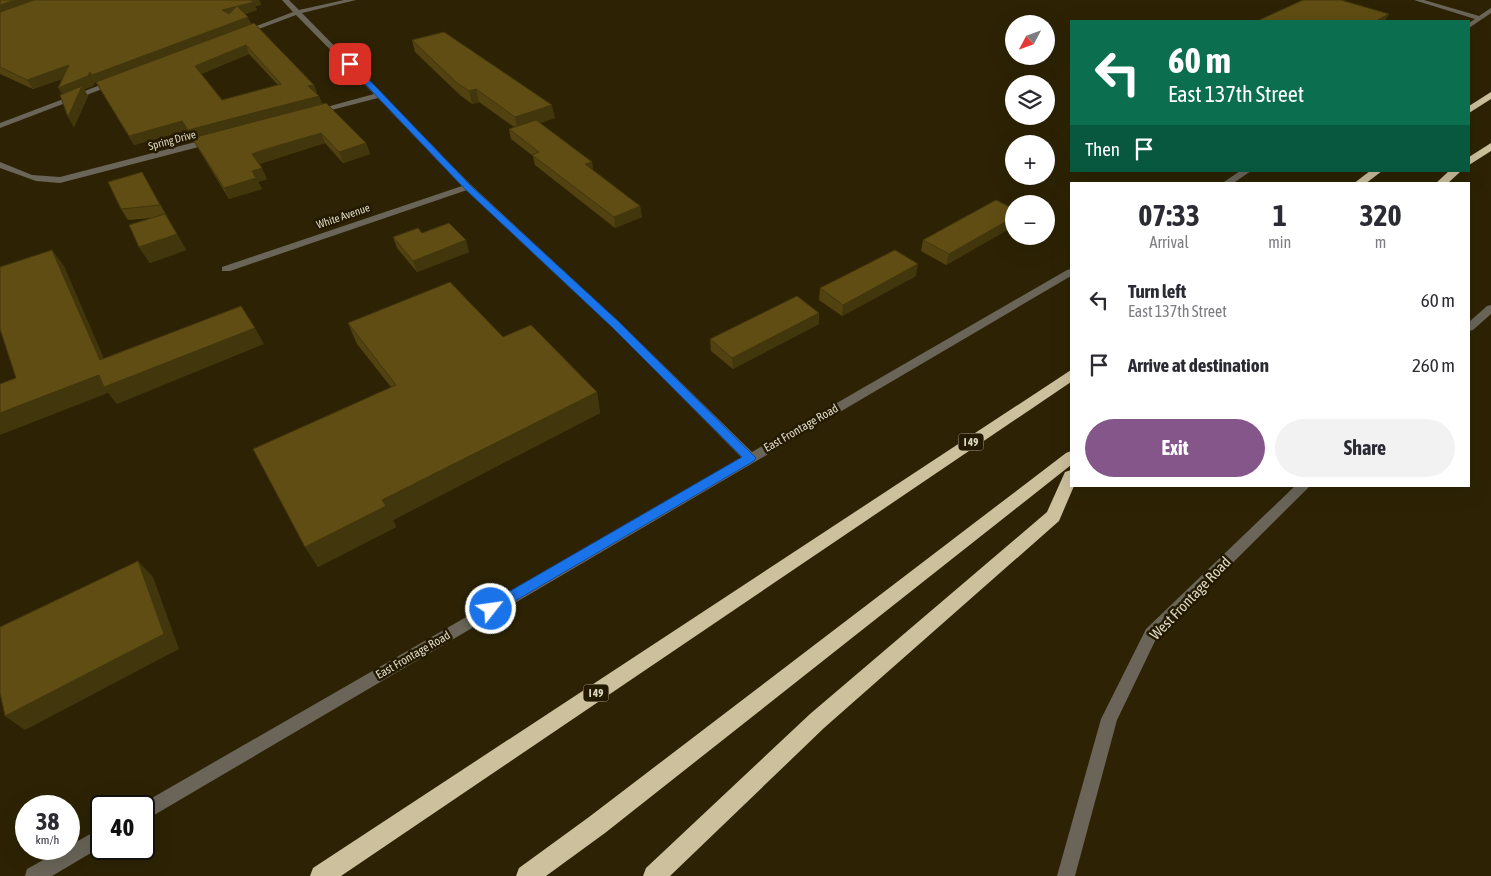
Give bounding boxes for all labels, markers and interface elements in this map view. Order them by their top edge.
north arrow [1005,15,1055,65]
map controls [1005,15,1055,245]
icon: left [1085,40,1150,105]
text: 60 m [1168,40,1231,80]
pin [329,43,371,85]
icon: arrive [336,50,364,78]
button: layers [1005,75,1055,125]
text: East 137th Street [1168,81,1304,107]
street label: Spring Drive [147,128,197,152]
button: + [1005,135,1055,185]
icon: arrive [1130,135,1158,163]
text: Then [1085,138,1120,160]
button: − [1005,195,1055,245]
text: 07:33 [1138,198,1200,232]
text: 1 [1273,198,1287,232]
text: 320 [1359,198,1402,232]
street label: White Avenue [315,201,371,231]
text: Arrival [1150,233,1189,251]
text: min [1268,233,1291,251]
text: m [1375,233,1386,251]
text: Turn left [1128,280,1186,302]
icon: left [1085,286,1113,314]
text: 60 m [1421,289,1455,311]
text: East 137th Street [1128,302,1227,320]
icon: arrive [1085,351,1113,379]
text: Arrive at destination [1128,354,1269,376]
text: 260 m [1412,354,1455,376]
street label: East Frontage Road [761,401,841,455]
button: Exit [1085,419,1265,477]
button: Share [1275,419,1455,477]
road number: I 49 [958,434,984,451]
street label: West Frontage Road [1146,553,1234,643]
position arrow [464,582,516,634]
street label: East Frontage Road [373,628,453,682]
road number: I 49 [584,684,608,701]
speed limit sign: 40 [90,795,155,860]
text: 38 [36,807,59,835]
text: km/h [36,833,59,847]

